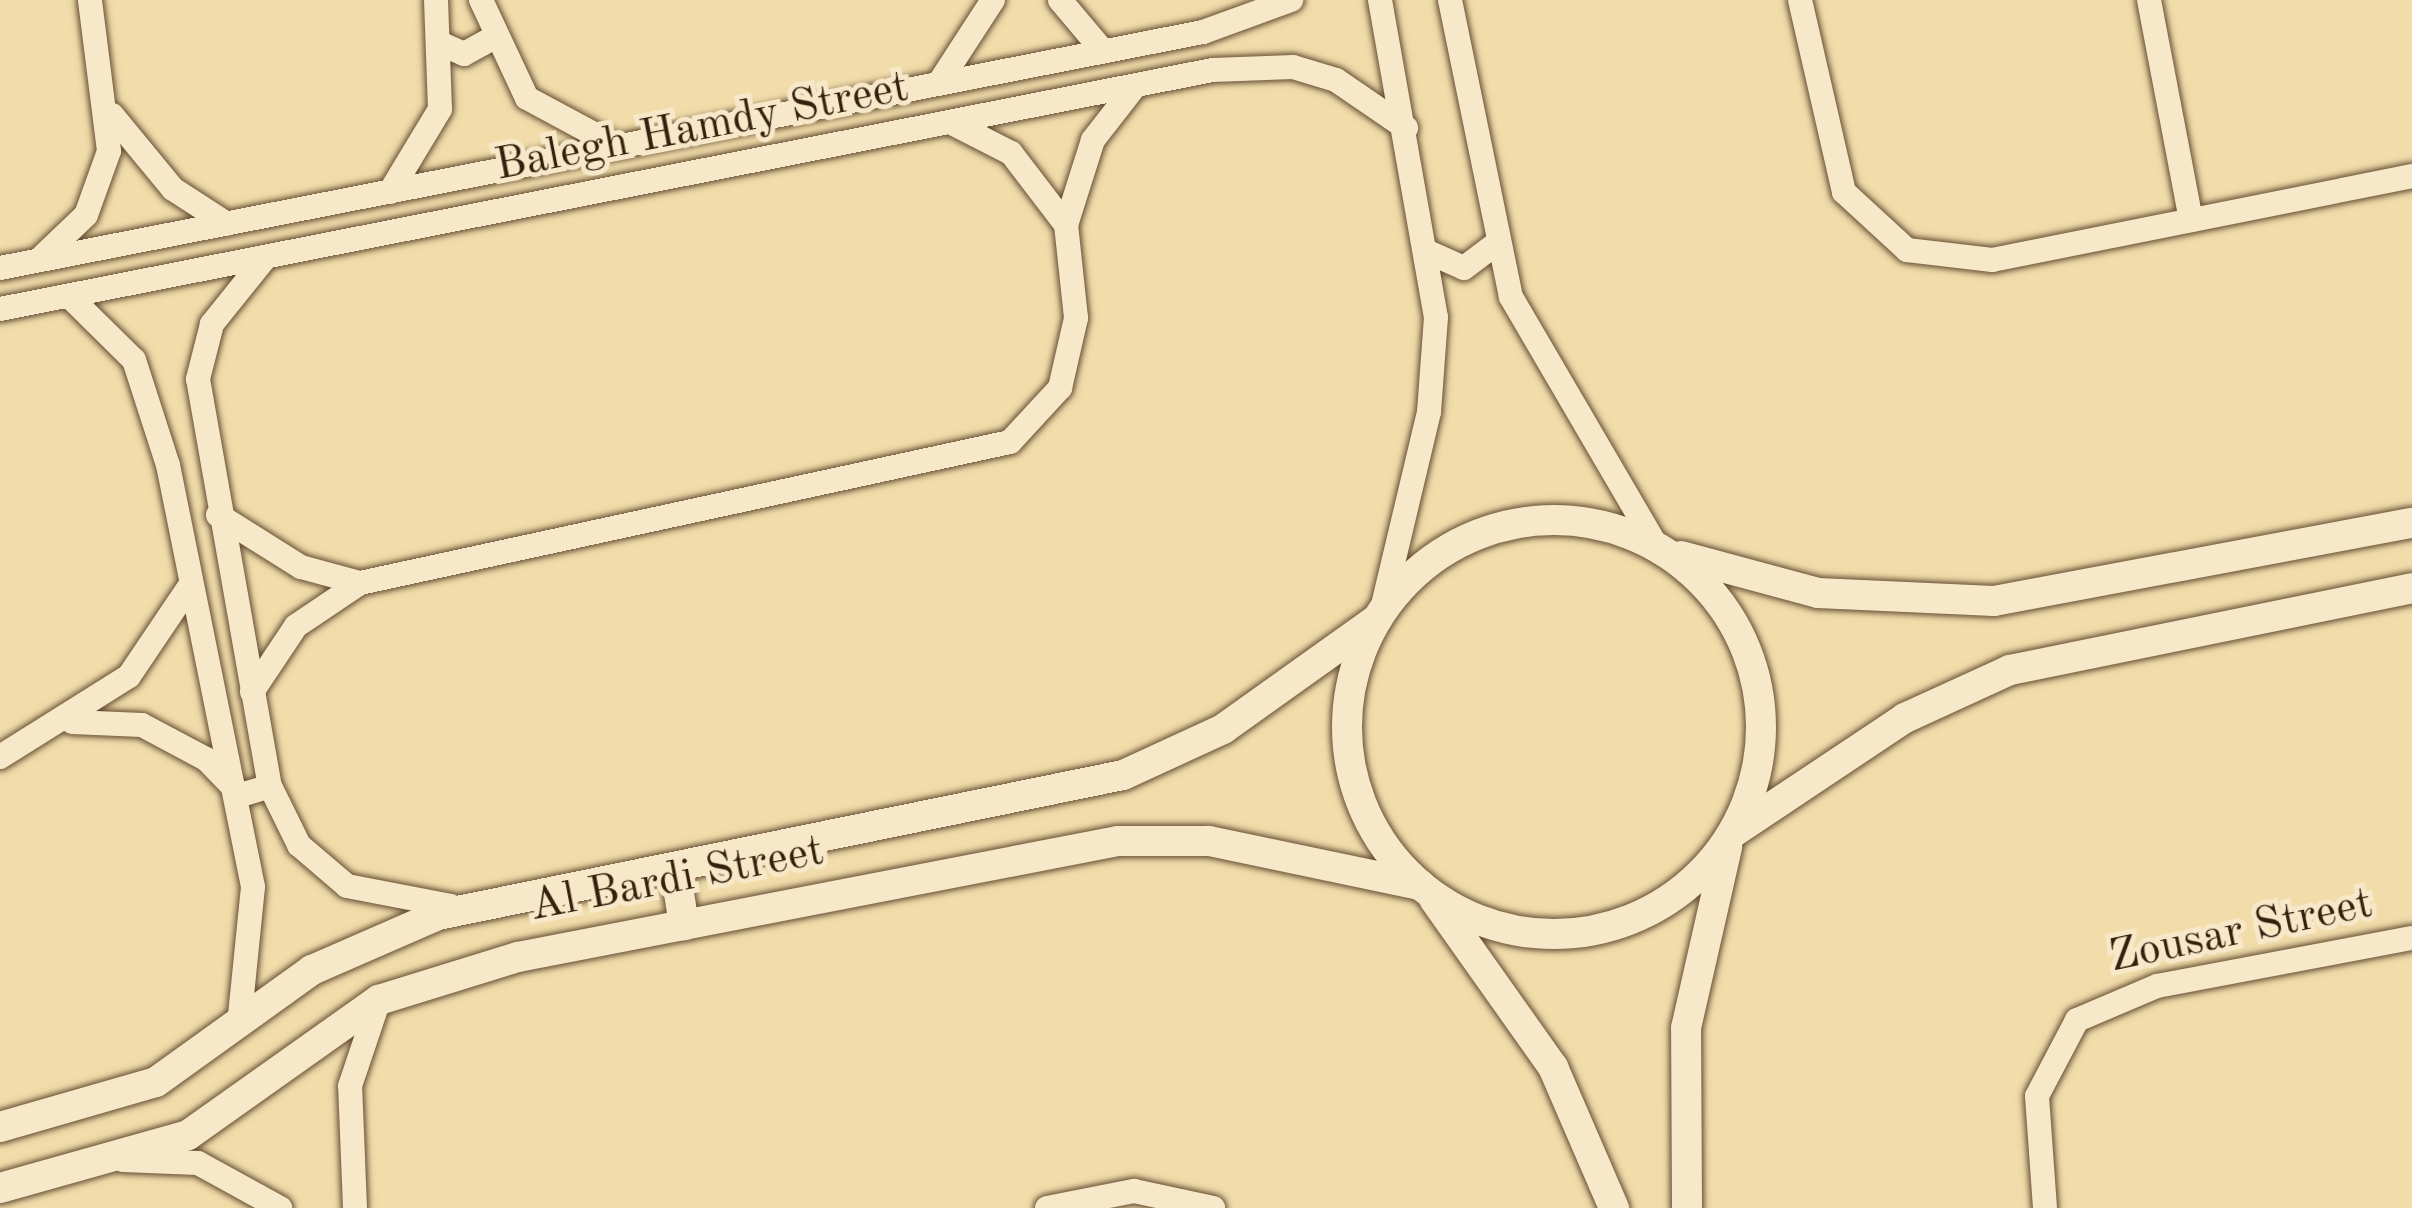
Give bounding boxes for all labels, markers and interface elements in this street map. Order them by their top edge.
street label: Balegh Hamdy Street [491,61,913,195]
street label: Al Bardi Street [525,825,829,935]
street label: Zousar Street [2104,878,2378,986]

